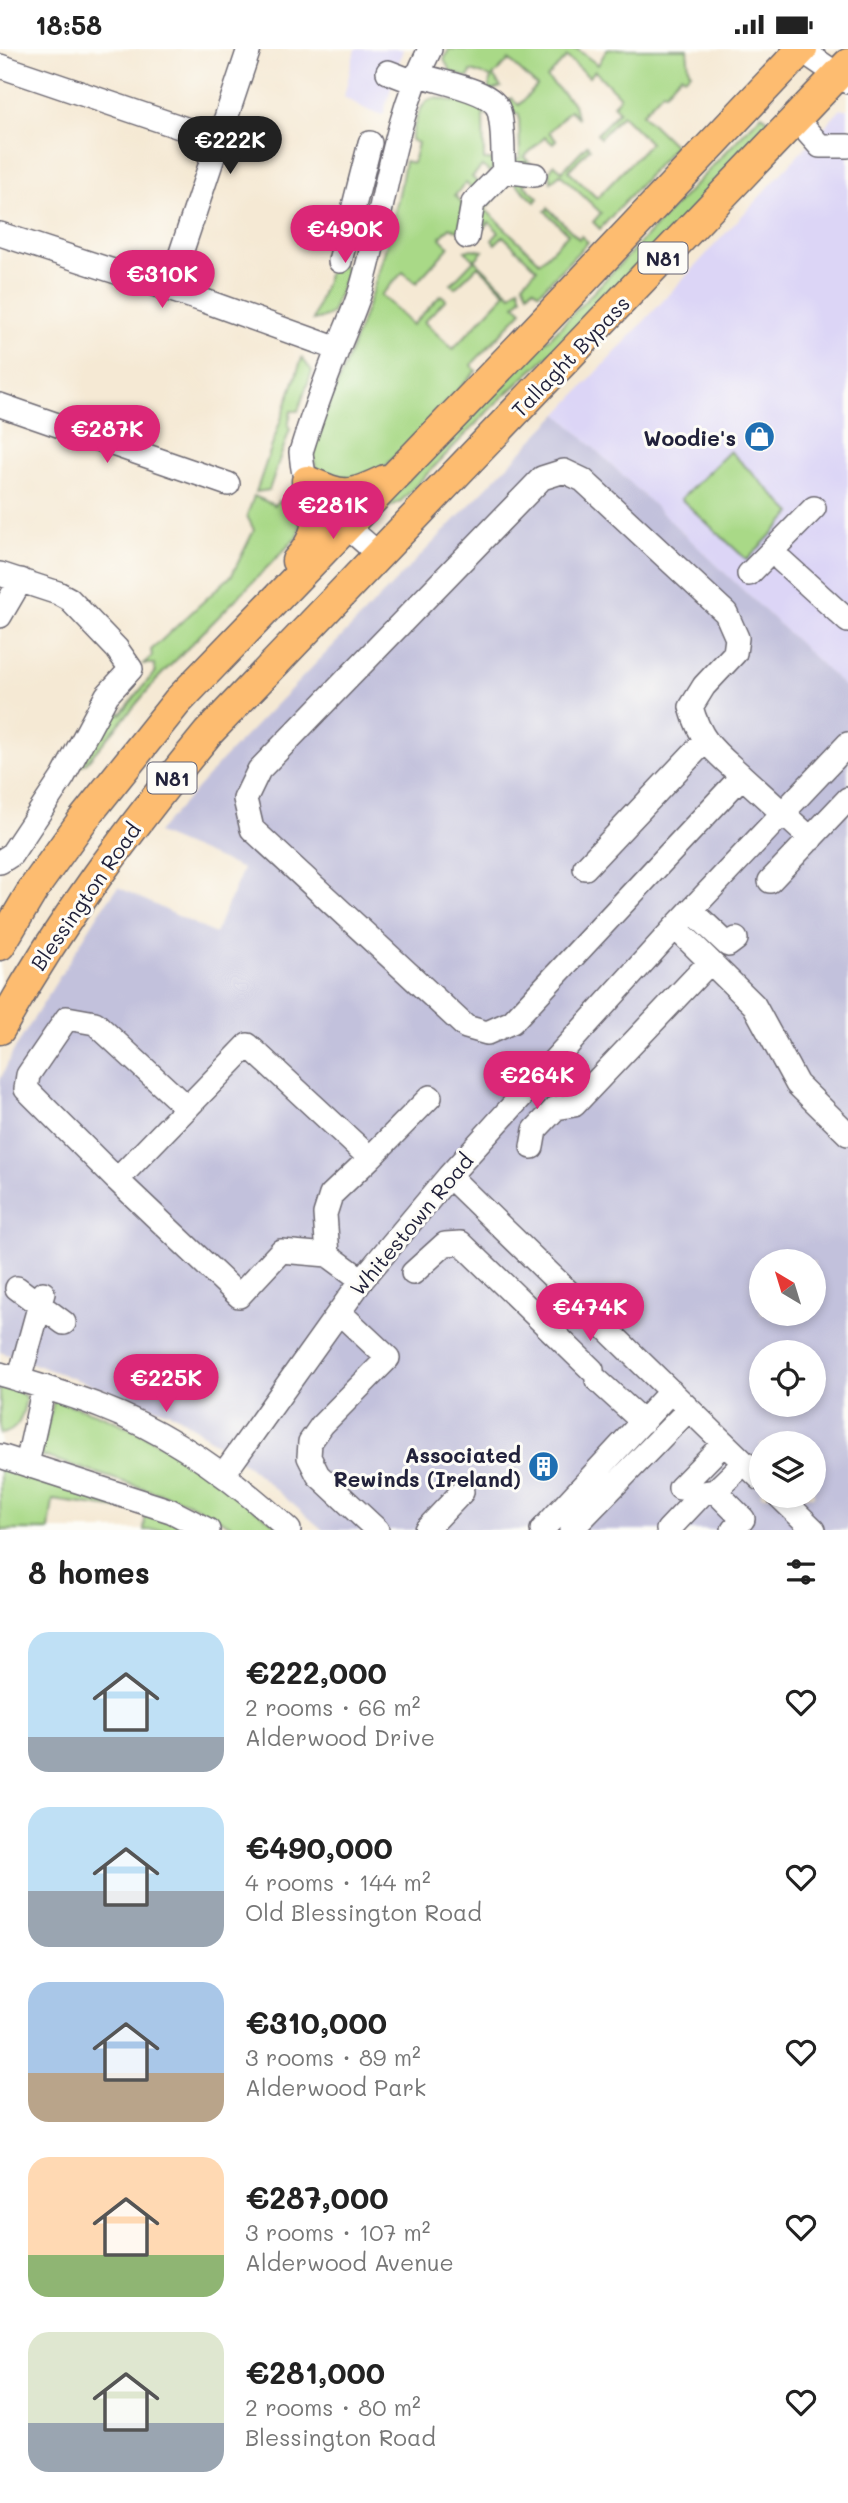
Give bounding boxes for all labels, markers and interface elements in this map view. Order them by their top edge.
text: 18:58 [35,8,102,42]
pin: €222K [181,117,279,176]
text: €222K [194,124,266,154]
pin: €490K [296,205,394,265]
text: €490K [307,213,383,243]
road number: N81 [638,243,688,273]
pin: €310K [113,251,211,310]
text: €310K [126,258,198,288]
street label: Tallaght Bypass [505,289,635,423]
pin: €287K [58,405,156,465]
text: €287K [70,413,144,443]
shop icon: Woodie's [742,420,776,454]
place label: Woodie's [644,424,736,451]
pin: €281K [284,482,382,541]
text: €281K [297,489,369,519]
road number: N81 [148,763,196,793]
street label: Blessington Road [24,817,146,975]
pin: €264K [488,1051,586,1111]
text: €264K [499,1059,575,1089]
street label: Whitestown Road [344,1147,478,1301]
north arrow [749,1249,826,1327]
map controls [749,1249,826,1508]
pin: €474K [541,1283,639,1343]
text: €474K [552,1291,628,1321]
button: locate [749,1340,826,1417]
pin: €225K [117,1355,215,1414]
text: €225K [130,1362,202,1392]
button: layers [749,1431,826,1508]
place label: Associated Rewinds (Ireland) [333,1441,521,1492]
building icon: Associated Rewinds (Ireland) [527,1449,561,1483]
text: 8 homes [28,1552,150,1592]
icon: filters [782,1553,820,1591]
text: €222,000 [245,1652,387,1692]
icon: home [84,1660,168,1744]
icon: heart [782,1683,820,1721]
text: 2 rooms · 66 m² [245,1692,420,1722]
text: Alderwood Drive [245,1722,435,1752]
text: €490,000 [245,1827,393,1867]
icon: home [84,1835,168,1919]
icon: heart [782,1858,820,1896]
text: 4 rooms · 144 m² [245,1867,431,1897]
text: Old Blessington Road [245,1897,482,1927]
text: €310,000 [245,2002,387,2042]
icon: home [84,2010,168,2094]
icon: heart [782,2033,820,2071]
text: 3 rooms · 89 m² [245,2042,421,2072]
text: Alderwood Park [245,2072,426,2102]
text: €287,000 [245,2177,389,2217]
icon: home [84,2185,168,2269]
icon: heart [782,2208,820,2246]
text: 3 rooms · 107 m² [245,2217,431,2247]
text: Alderwood Avenue [245,2247,454,2277]
text: €281,000 [245,2352,385,2392]
icon: home [84,2360,168,2444]
icon: heart [782,2383,820,2421]
text: 2 rooms · 80 m² [245,2392,421,2422]
text: Blessington Road [245,2422,436,2452]

